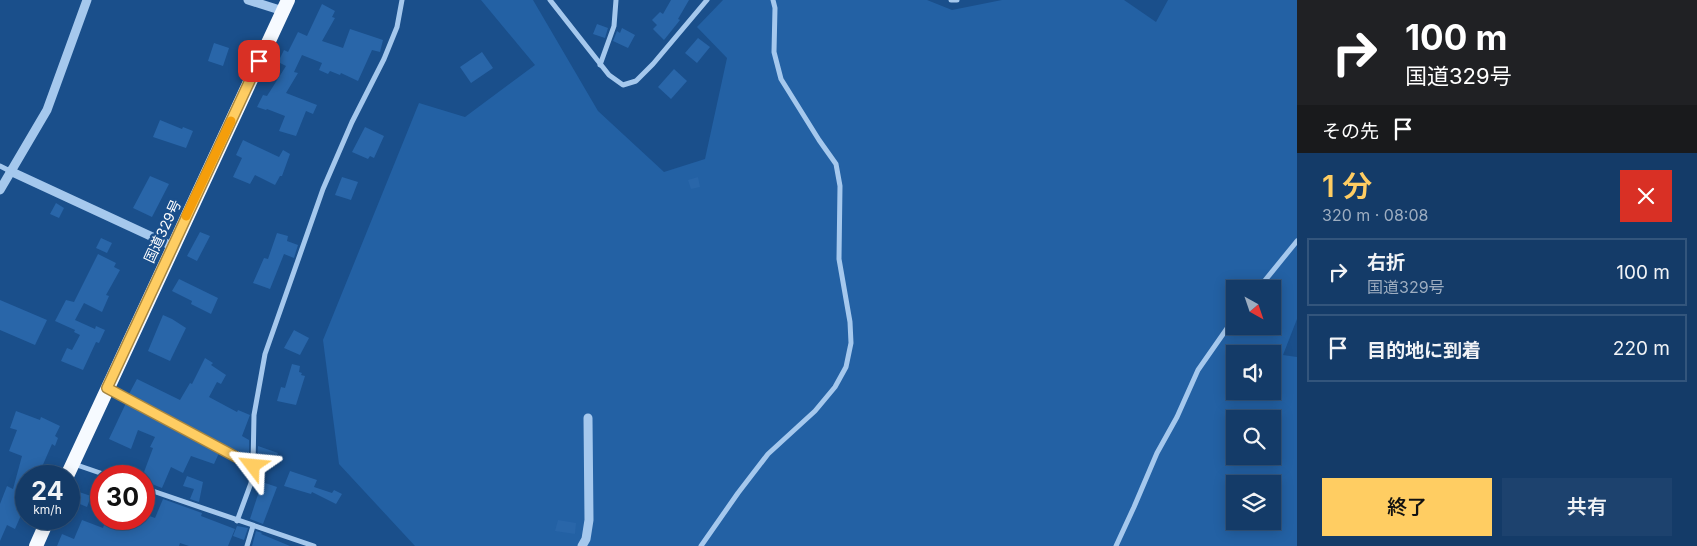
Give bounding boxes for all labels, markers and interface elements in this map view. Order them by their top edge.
text: 100 m [1405,16,1508,58]
icon: right [1322,20,1387,85]
pin [238,40,280,82]
icon: arrive [245,47,273,75]
text: 国道329号 [1405,63,1512,89]
icon: arrive [1389,115,1417,143]
text: その先 [1322,120,1379,143]
text: 1 分 [1322,168,1372,204]
button: close [1620,170,1672,222]
street label: 国道329号 [140,197,184,265]
text: 320 m · 08:08 [1322,205,1428,225]
text: 右折 [1367,251,1405,274]
icon: right [1324,258,1352,286]
text: 100 m [1616,261,1670,284]
text: 国道329号 [1367,277,1445,297]
north arrow [1226,280,1281,335]
map controls [1226,280,1281,530]
icon: arrive [1324,334,1352,362]
text: 220 m [1613,337,1670,360]
text: 目的地に到着 [1367,339,1481,362]
button: sound [1226,345,1281,400]
button: search [1226,410,1281,465]
position arrow [226,439,278,491]
speed limit sign: 30 [90,465,155,530]
button: layers [1226,475,1281,530]
text: 24 [31,476,64,506]
button: 終了 [1322,478,1492,536]
button: 共有 [1502,478,1672,536]
text: km/h [33,502,62,517]

